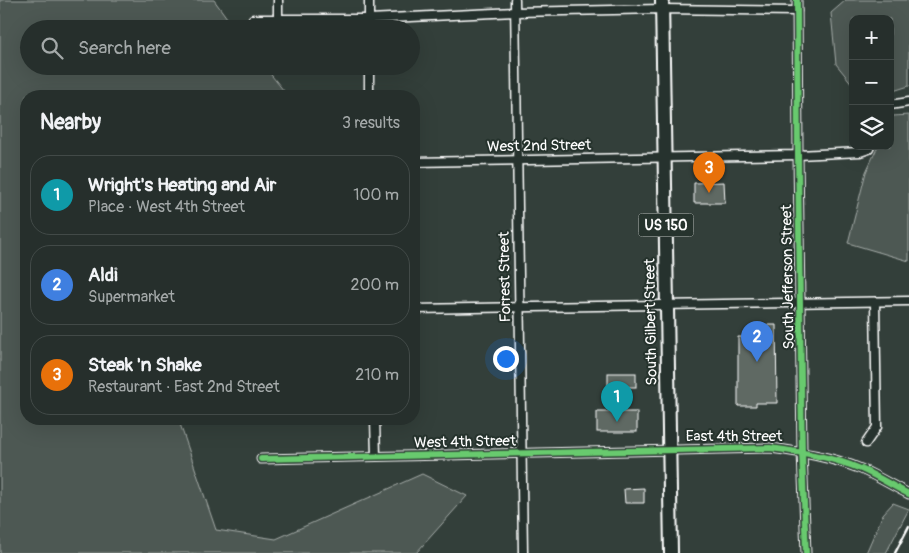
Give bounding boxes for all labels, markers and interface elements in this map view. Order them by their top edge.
map controls [849,15,894,150]
button: + [849,15,894,60]
search box [20,20,420,75]
icon: search [38,34,66,62]
text: Search here [78,36,171,60]
button: − [849,60,894,105]
button: layers [849,105,894,150]
text: Nearby [40,109,101,136]
text: 3 results [342,113,400,133]
street label: West 2nd Street [487,136,592,156]
pin: 3 [693,152,725,193]
text: Wright's Heating and Air [88,173,276,197]
text: 1 [54,185,60,205]
text: 100 m [353,185,399,205]
text: Place · West 4th Street [88,197,245,217]
street label: South Jefferson Street [777,203,799,350]
road number: US 150 [638,214,694,236]
street label: Forrest Street [495,230,515,323]
street label: South Gilbert Street [640,257,662,386]
text: Aldi [88,263,118,287]
text: 2 [53,275,61,295]
text: 200 m [351,275,399,295]
text: Supermarket [88,287,175,307]
pin: 2 [741,321,773,362]
your location [493,346,519,372]
text: Steak 'n Shake [88,353,202,377]
text: 3 [53,365,61,385]
text: 210 m [355,365,399,385]
text: Restaurant · East 2nd Street [88,377,280,397]
pin: 1 [601,381,633,422]
street label: East 4th Street [686,427,783,446]
street label: West 4th Street [414,432,517,452]

